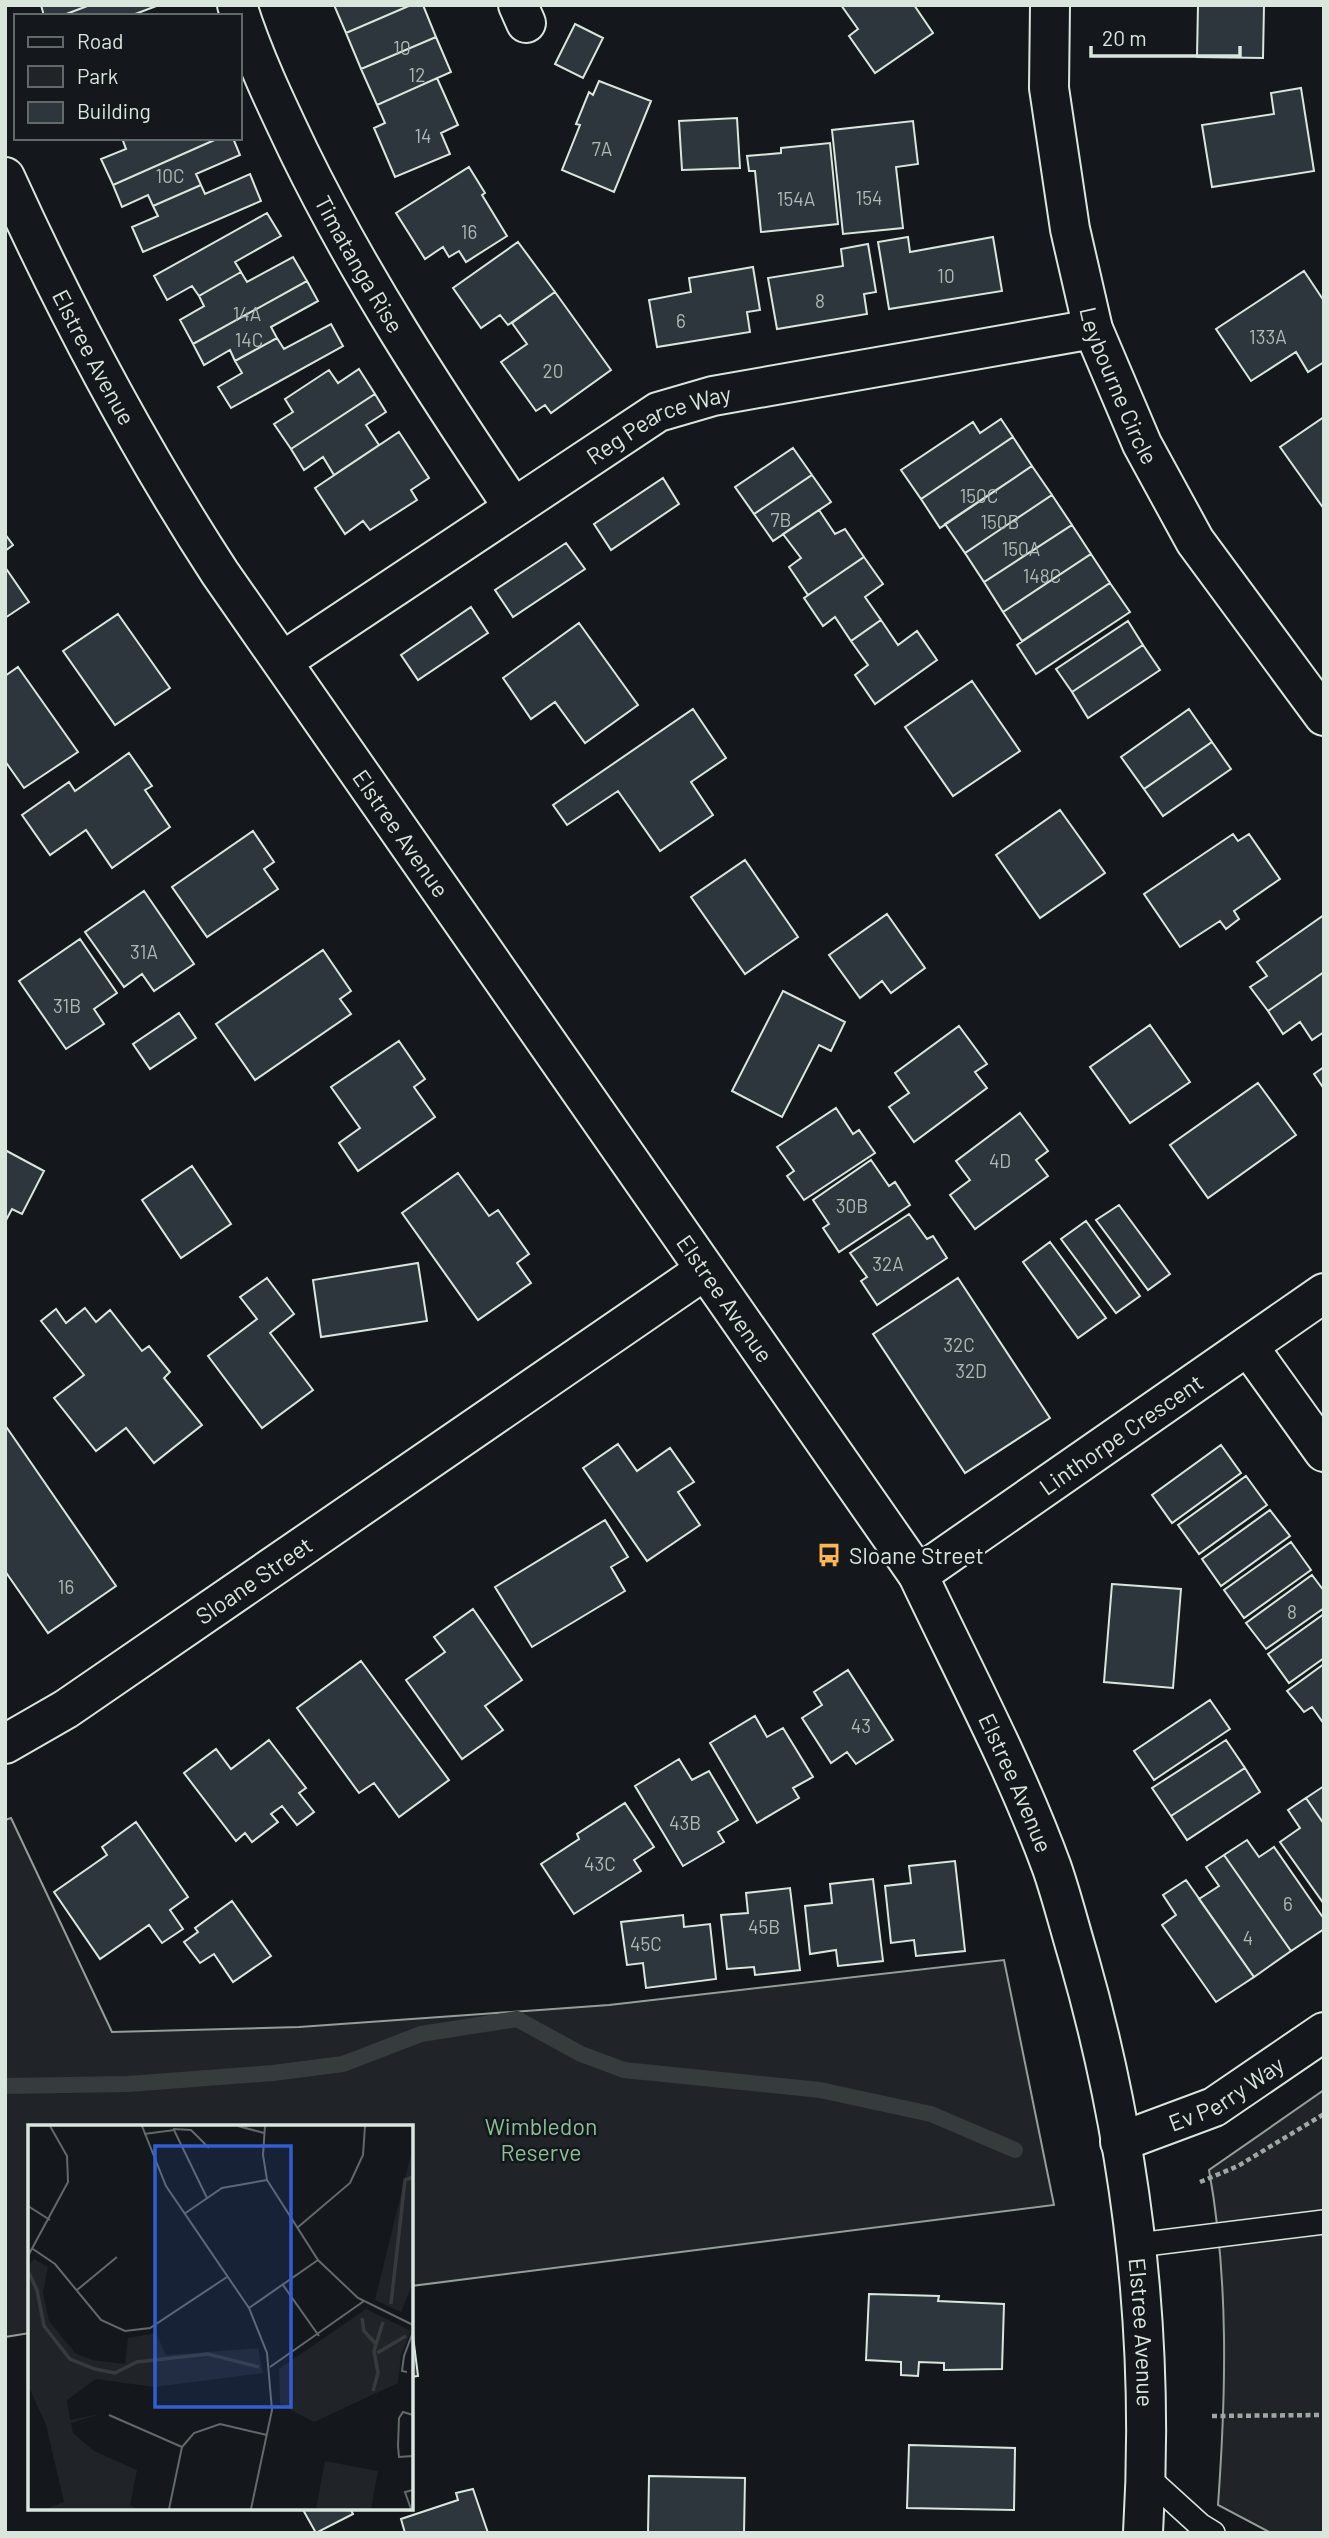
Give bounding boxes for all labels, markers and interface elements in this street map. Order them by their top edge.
legend [14,14,242,140]
scale bar [1091,14,1240,58]
text: 20 m [1102,25,1147,50]
text: Road [77,28,123,53]
house number: 10 [393,36,411,59]
text: Park [77,63,118,88]
house number: 12 [409,63,425,86]
text: Building [77,98,151,123]
house number: 14 [414,124,432,147]
house number: 7A [592,137,612,160]
house number: 10C [156,164,184,187]
house number: 154 [856,186,882,209]
house number: 154A [777,187,815,210]
street label: Timatanga Rise [309,190,410,338]
house number: 16 [461,220,477,243]
house number: 10 [937,264,955,287]
street label: Elstree Avenue [47,285,142,430]
house number: 8 [815,289,825,312]
house number: 14A [233,302,261,325]
street label: Leybourne Circle [1074,304,1164,469]
house number: 6 [676,309,686,332]
house number: 133A [1249,325,1287,348]
house number: 14C [235,328,263,351]
house number: 20 [543,359,563,382]
street label: Reg Pearce Way [581,379,733,470]
house number: 150C [960,484,998,507]
house number: 7B [771,508,791,531]
house number: 150B [980,510,1020,533]
house number: 150A [1002,537,1040,560]
house number: 148C [1023,564,1061,587]
street label: Elstree Avenue [347,764,455,902]
house number: 31A [130,940,158,963]
house number: 31B [53,994,81,1017]
house number: 4D [989,1149,1011,1172]
house number: 30B [836,1194,868,1217]
street label: Elstree Avenue [671,1229,779,1368]
house number: 32A [872,1252,904,1275]
house number: 32C [943,1333,975,1356]
house number: 32D [955,1359,987,1382]
street label: Linthorpe Crescent [1034,1368,1208,1501]
street label: Sloane Street [190,1530,317,1630]
bus stop icon: Sloane Street [815,1541,843,1569]
place label: Sloane Street [849,1541,984,1569]
house number: 16 [58,1575,74,1598]
house number: 8 [1287,1600,1297,1623]
street label: Elstree Avenue [973,1709,1059,1856]
house number: 43 [851,1714,871,1737]
house number: 43B [669,1811,701,1834]
house number: 43C [584,1852,616,1875]
house number: 6 [1283,1892,1293,1915]
house number: 45B [748,1915,780,1938]
house number: 4 [1243,1926,1253,1949]
house number: 45C [630,1932,662,1955]
street label: Ev Perry Way [1164,2050,1289,2137]
park label: Wimbledon Reserve [485,2112,597,2166]
inset map [28,2125,413,2510]
street label: Elstree Avenue [1123,2257,1160,2407]

